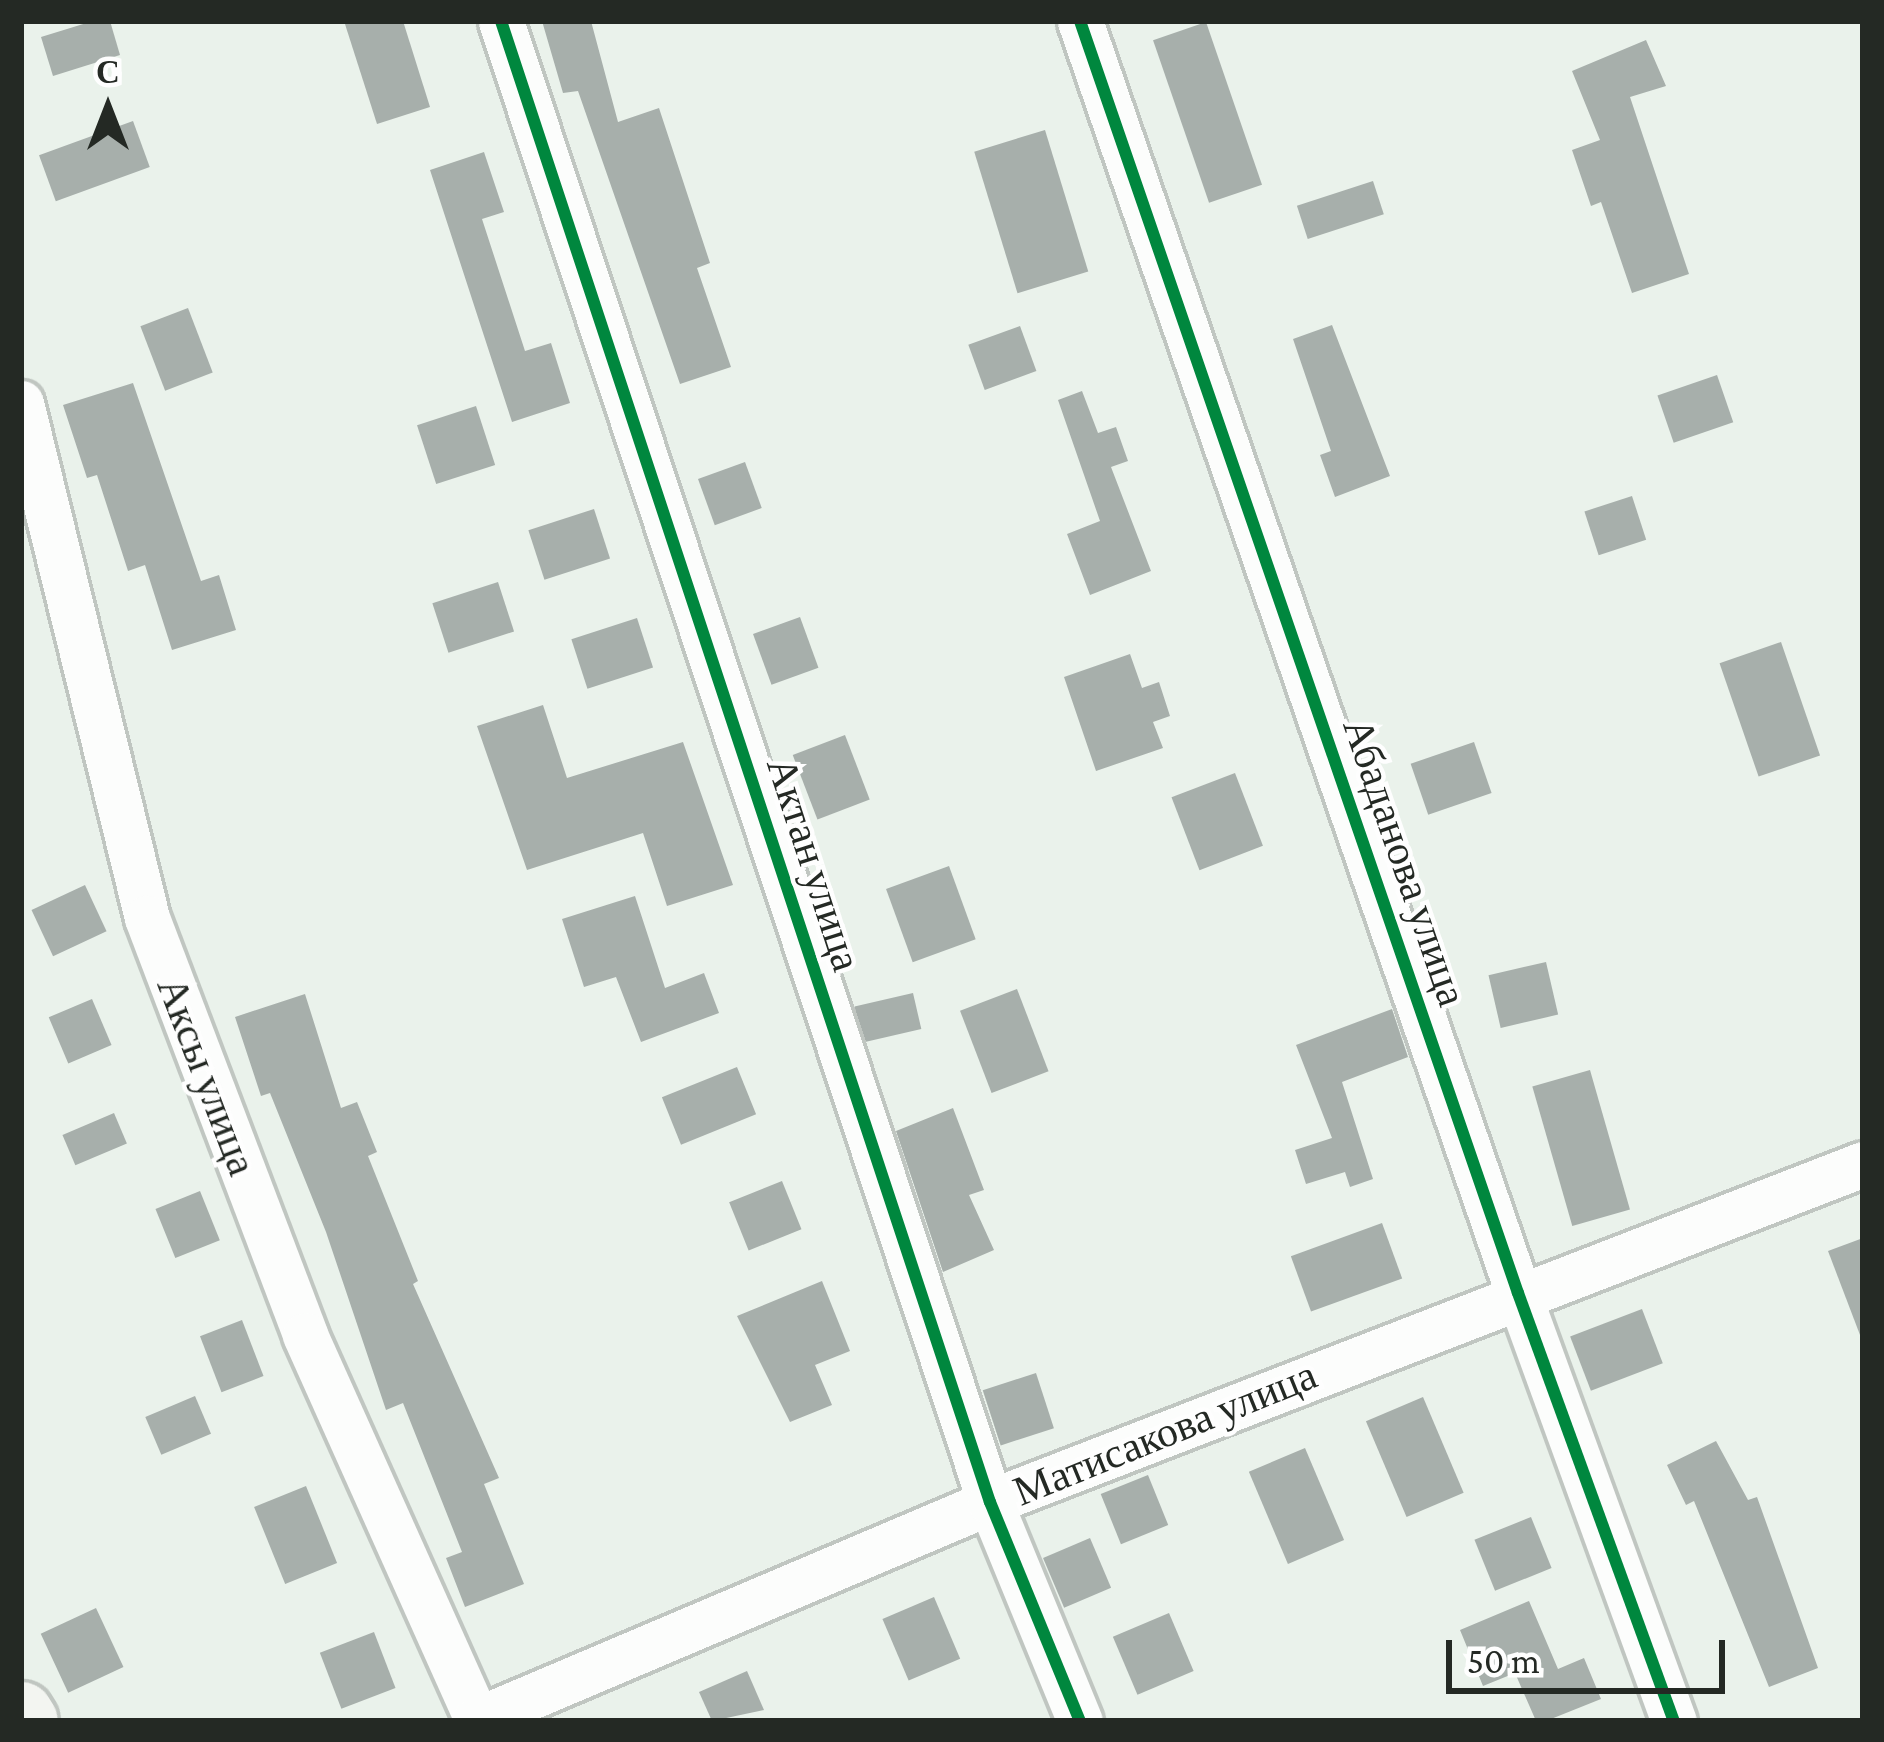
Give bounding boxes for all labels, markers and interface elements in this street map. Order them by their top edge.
north arrow [48,48,168,168]
text: С [96,53,120,90]
street label: Абаданова улица [1332,711,1478,1013]
street label: Актан улица [756,751,872,977]
street label: Аксы улица [146,970,268,1182]
street label: Матисакова улица [1006,1349,1324,1517]
scale bar [1452,1616,1731,1690]
text: 50 m [1467,1641,1540,1681]

